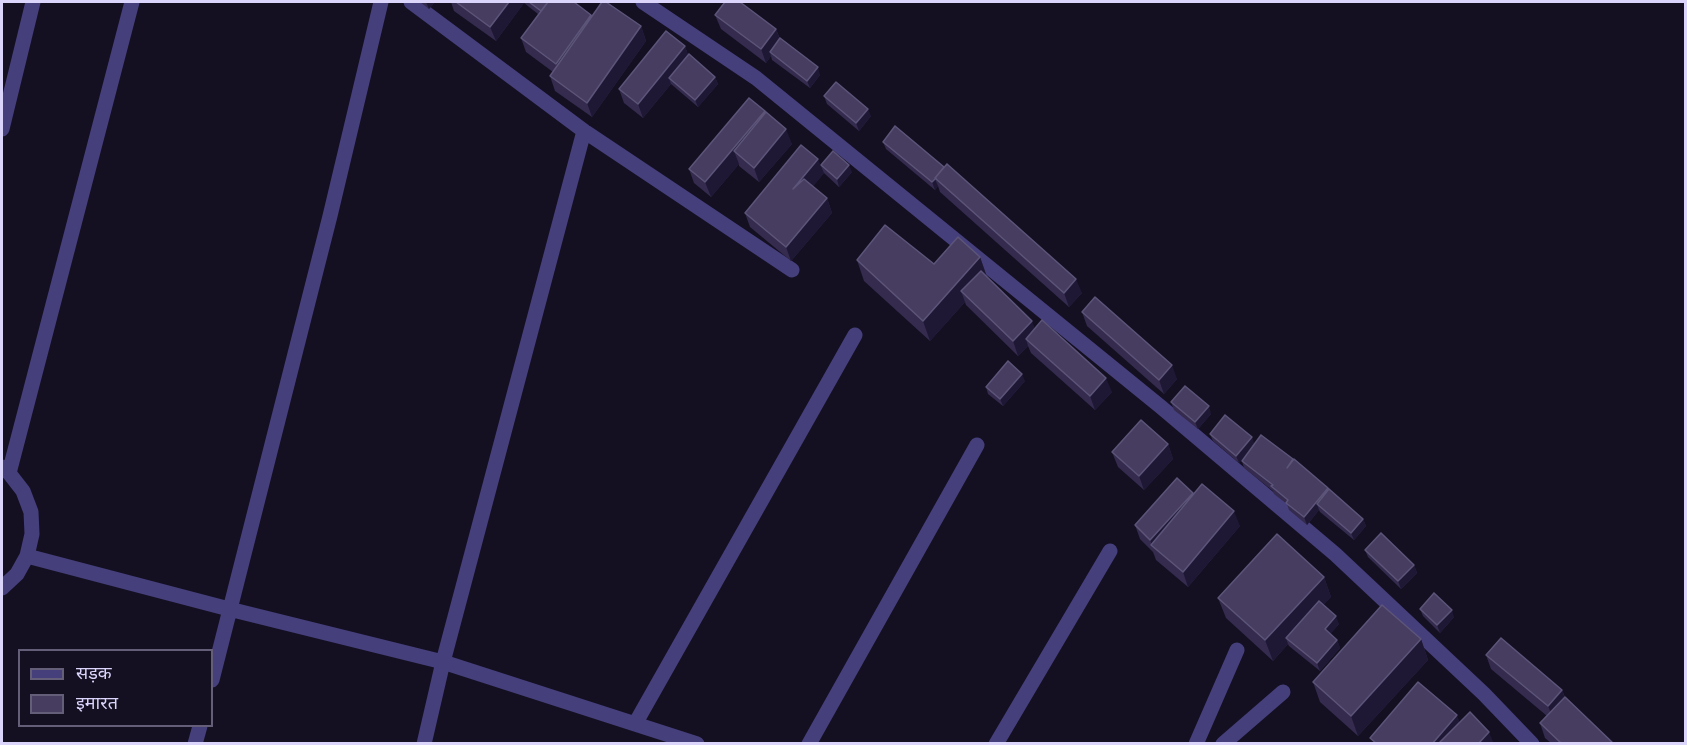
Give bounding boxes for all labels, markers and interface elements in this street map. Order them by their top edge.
legend [18,649,213,727]
text: सड़क [76,663,112,683]
text: इमारत [76,693,118,713]

